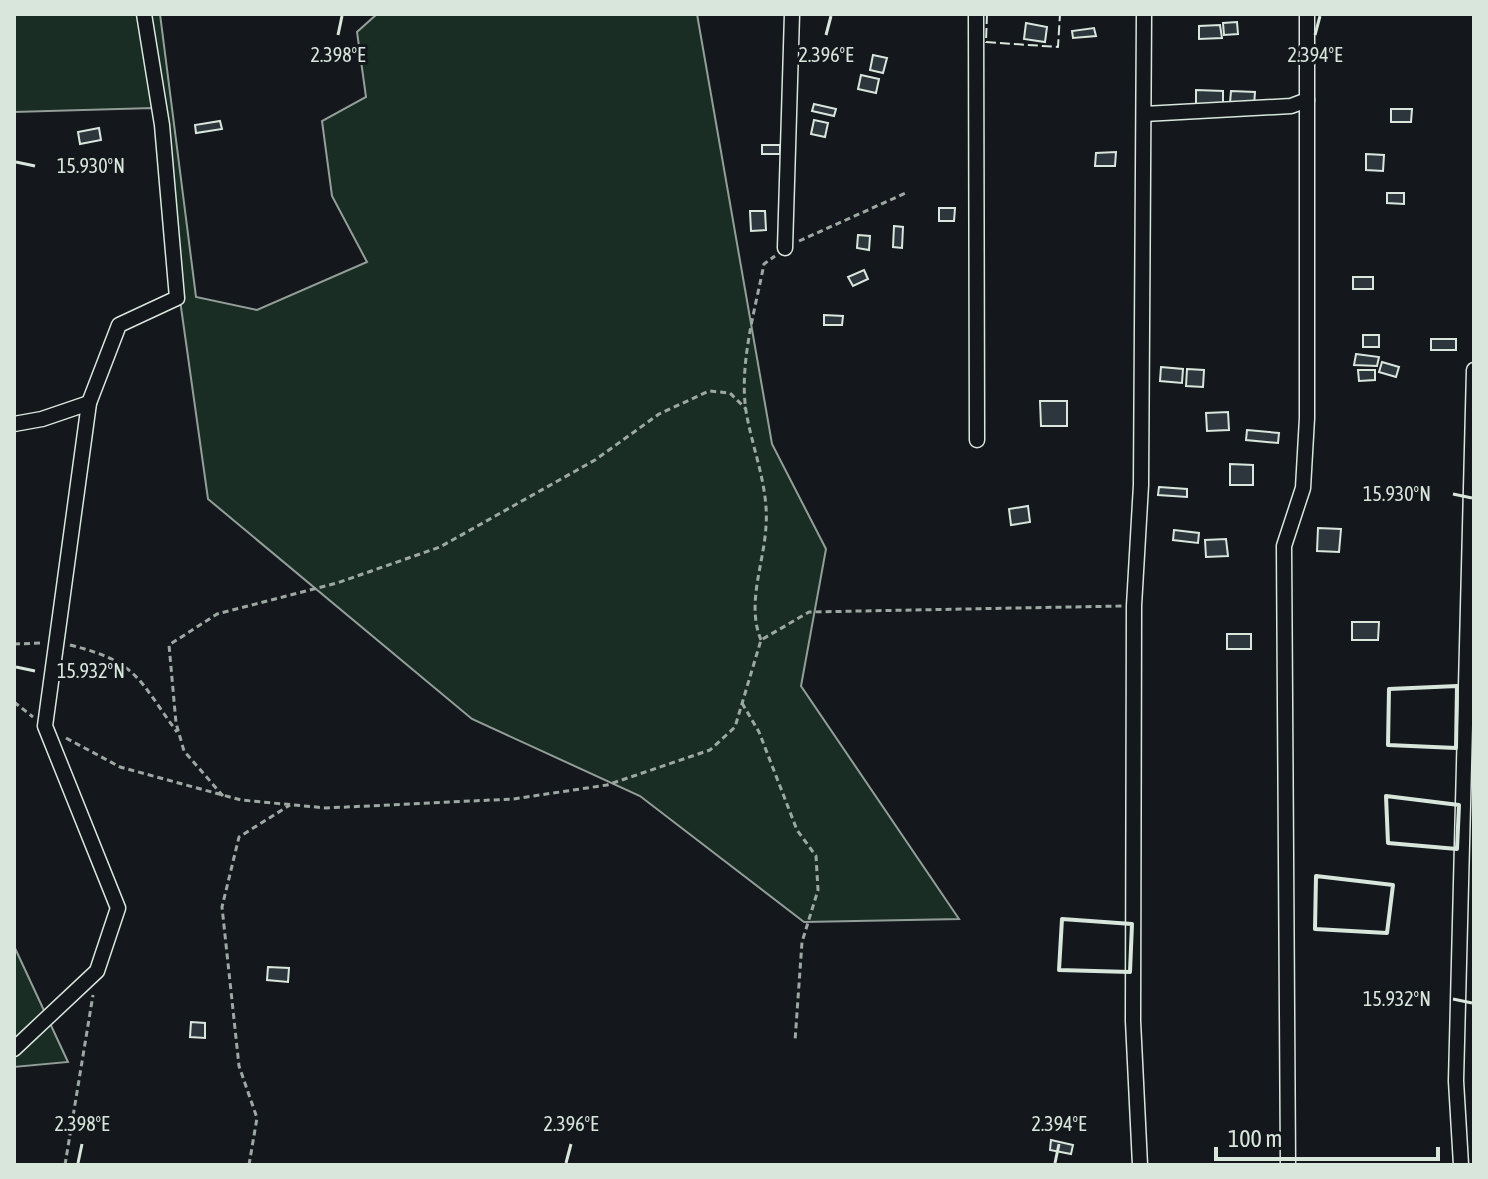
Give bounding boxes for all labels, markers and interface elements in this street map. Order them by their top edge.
text: 2.398°E [310,43,366,66]
text: 2.396°E [798,43,854,66]
text: 2.394°E [1287,43,1343,66]
text: 15.930°N [57,154,125,177]
text: 15.930°N [1363,482,1431,505]
text: 15.932°N [57,659,125,682]
text: 15.932°N [1363,987,1431,1010]
scale bar [1216,1111,1438,1161]
text: 2.398°E [54,1112,110,1135]
text: 2.396°E [543,1112,599,1135]
text: 2.394°E [1031,1112,1087,1135]
text: 100 m [1228,1125,1282,1152]

